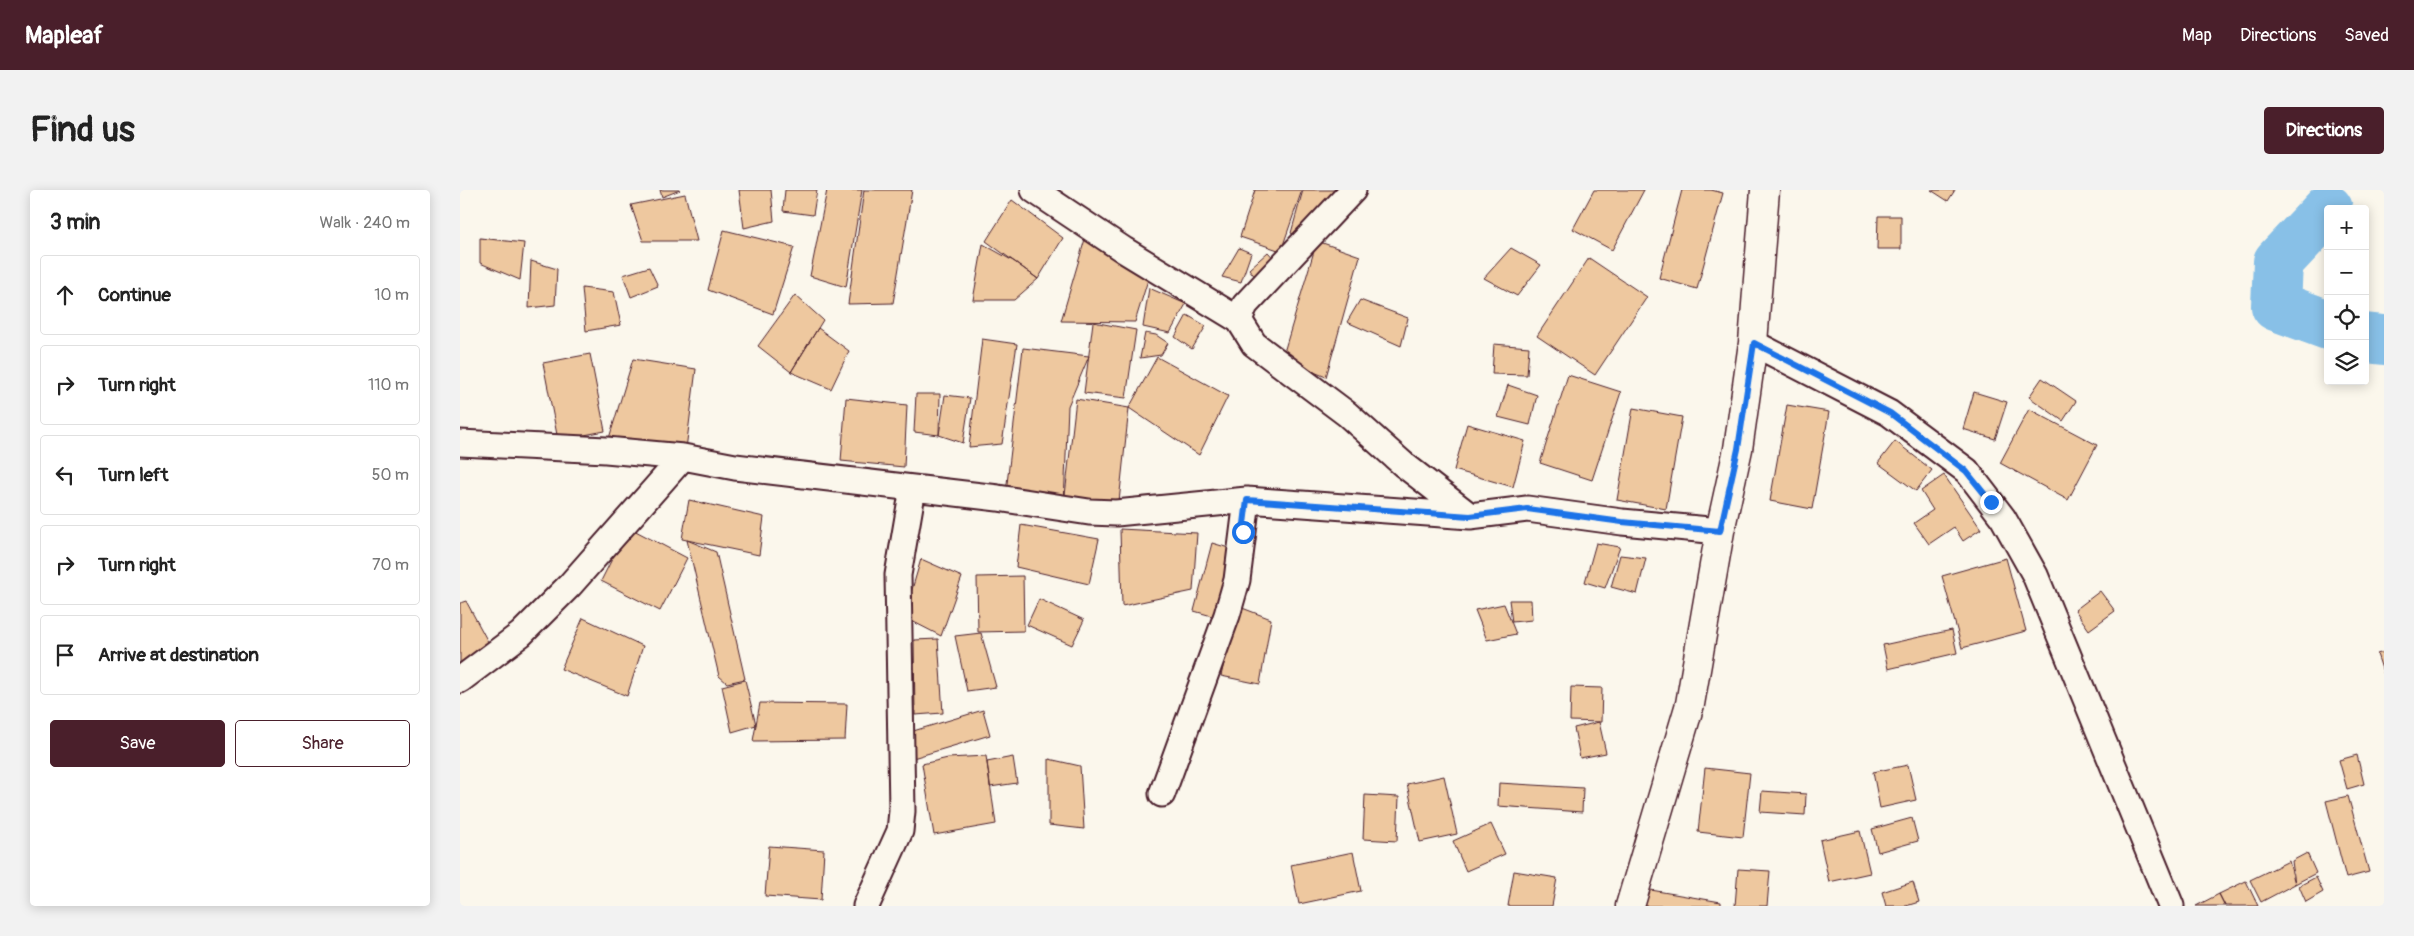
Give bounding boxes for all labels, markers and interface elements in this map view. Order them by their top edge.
text: Mapleaf [25,21,103,50]
text: Map [2182,24,2212,47]
text: Directions [2240,24,2316,47]
text: Saved [2344,24,2389,47]
button: Directions [2264,107,2384,154]
text: Find us [30,108,135,152]
map controls [2324,205,2369,385]
button: + [2324,205,2369,250]
text: 3 min [50,209,100,236]
text: Walk · 240 m [319,213,410,233]
button: − [2324,250,2369,295]
icon: ahead [51,281,79,309]
text: Continue [98,283,171,307]
text: 10 m [374,285,409,305]
button: locate [2324,295,2369,340]
button: layers [2324,340,2369,385]
icon: right [51,371,79,399]
text: Turn right [98,373,176,397]
text: 110 m [368,375,409,395]
icon: left [51,461,79,489]
text: Turn left [98,463,168,487]
text: 50 m [372,465,409,485]
route end [1980,491,2003,514]
route start [1232,521,1255,544]
icon: right [51,551,79,579]
text: Turn right [98,553,176,577]
text: 70 m [372,555,409,575]
icon: arrive [51,641,79,669]
text: Arrive at destination [98,643,259,667]
button: Save [50,720,225,767]
button: Share [235,720,410,767]

